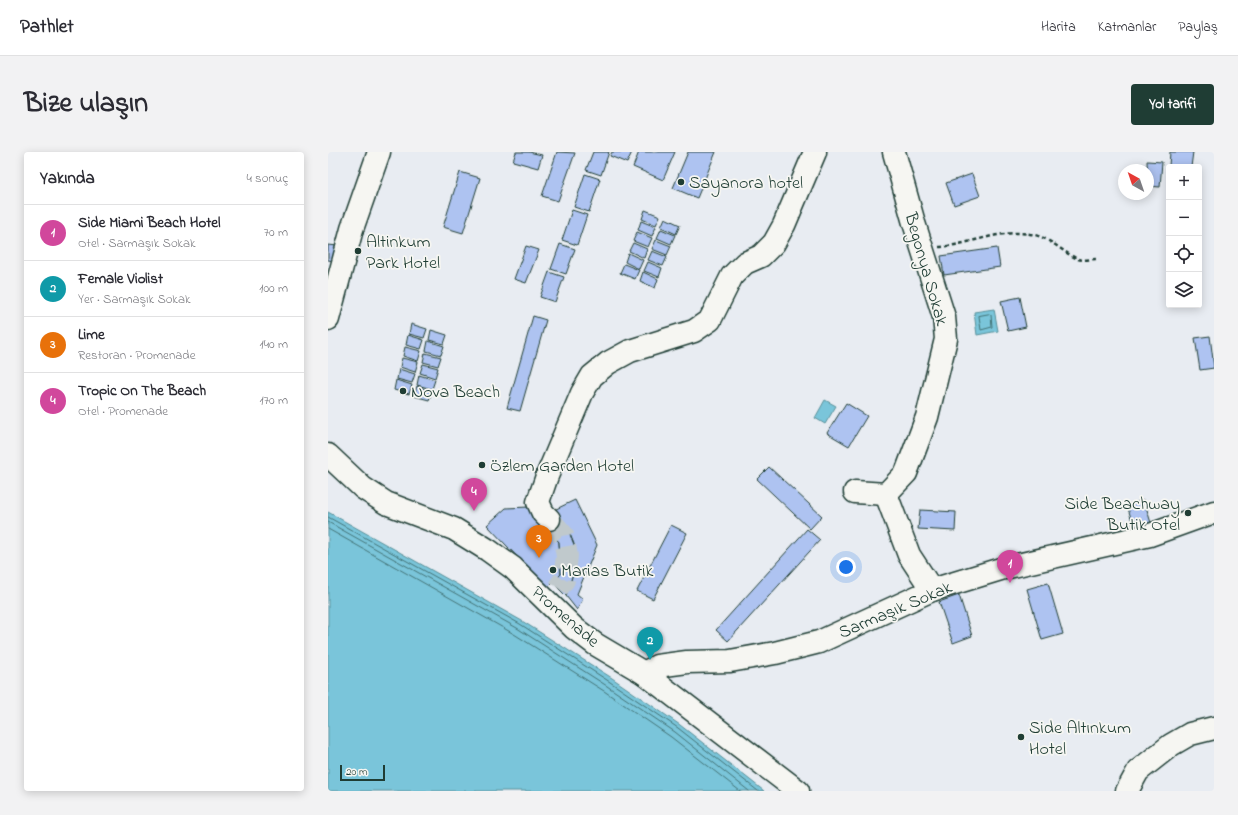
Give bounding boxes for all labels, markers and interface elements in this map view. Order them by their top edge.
text: Pathlet [20,14,74,41]
text: Harita [1041,17,1076,38]
text: Katmanlar [1098,17,1156,38]
text: Paylaş [1178,17,1218,38]
text: Bize ulaşın [24,84,148,125]
button: Yol tarifi [1131,84,1214,125]
north arrow [1118,164,1154,200]
map controls [1166,164,1202,308]
button: + [1166,164,1202,200]
text: Yakında [40,166,95,191]
text: 4 sonuç [246,169,288,188]
place label: Sayanora hotel [689,171,803,197]
marker: Sayanora hotel [676,177,686,187]
button: − [1166,200,1202,236]
street label: Begonya Sokak [895,209,954,330]
text: Side Miami Beach Hotel [78,212,220,234]
text: 1 [51,223,55,242]
text: 70 m [264,223,288,242]
place label: Altinkum Park Hotel [366,230,440,277]
text: Otel · Sarmaşık Sokak [78,234,196,253]
button: locate [1166,236,1202,272]
marker: Altinkum Park Hotel [353,246,363,256]
text: Female Violist [78,268,163,290]
button: layers [1166,272,1202,308]
text: 2 [50,279,56,298]
text: 100 m [259,279,288,298]
text: Yer · Sarmaşık Sokak [78,290,191,309]
text: Lime [78,324,105,346]
text: 3 [50,335,56,354]
text: 140 m [260,335,288,354]
text: Restoran · Promenade [78,346,196,365]
text: Tropic On The Beach [78,380,206,402]
place label: Nova Beach [411,380,500,406]
marker: Nova Beach [398,386,408,396]
text: 4 [50,391,56,410]
text: 170 m [260,391,288,410]
text: Otel · Promenade [78,402,168,421]
place label: Özlem Garden Hotel [490,454,634,480]
marker: Özlem Garden Hotel [477,460,487,470]
pin: 4 [461,478,487,511]
place label: Side Beachway Butik Otel [1065,492,1180,539]
marker: Side Beachway Butik Otel [1183,508,1193,518]
pin: 3 [526,525,552,558]
pin: 1 [997,550,1023,583]
your location [836,557,856,577]
place label: Marias Butik [561,559,653,585]
marker: Marias Butik [548,565,558,575]
street label: Sarmaşık Sokak [835,575,957,646]
street label: Promenade [525,580,605,655]
pin: 2 [637,627,663,660]
place label: Side Altınkum Hotel [1029,716,1131,763]
marker: Side Altınkum Hotel [1016,732,1026,742]
scale bar [340,763,385,782]
text: 20 m [346,764,368,780]

